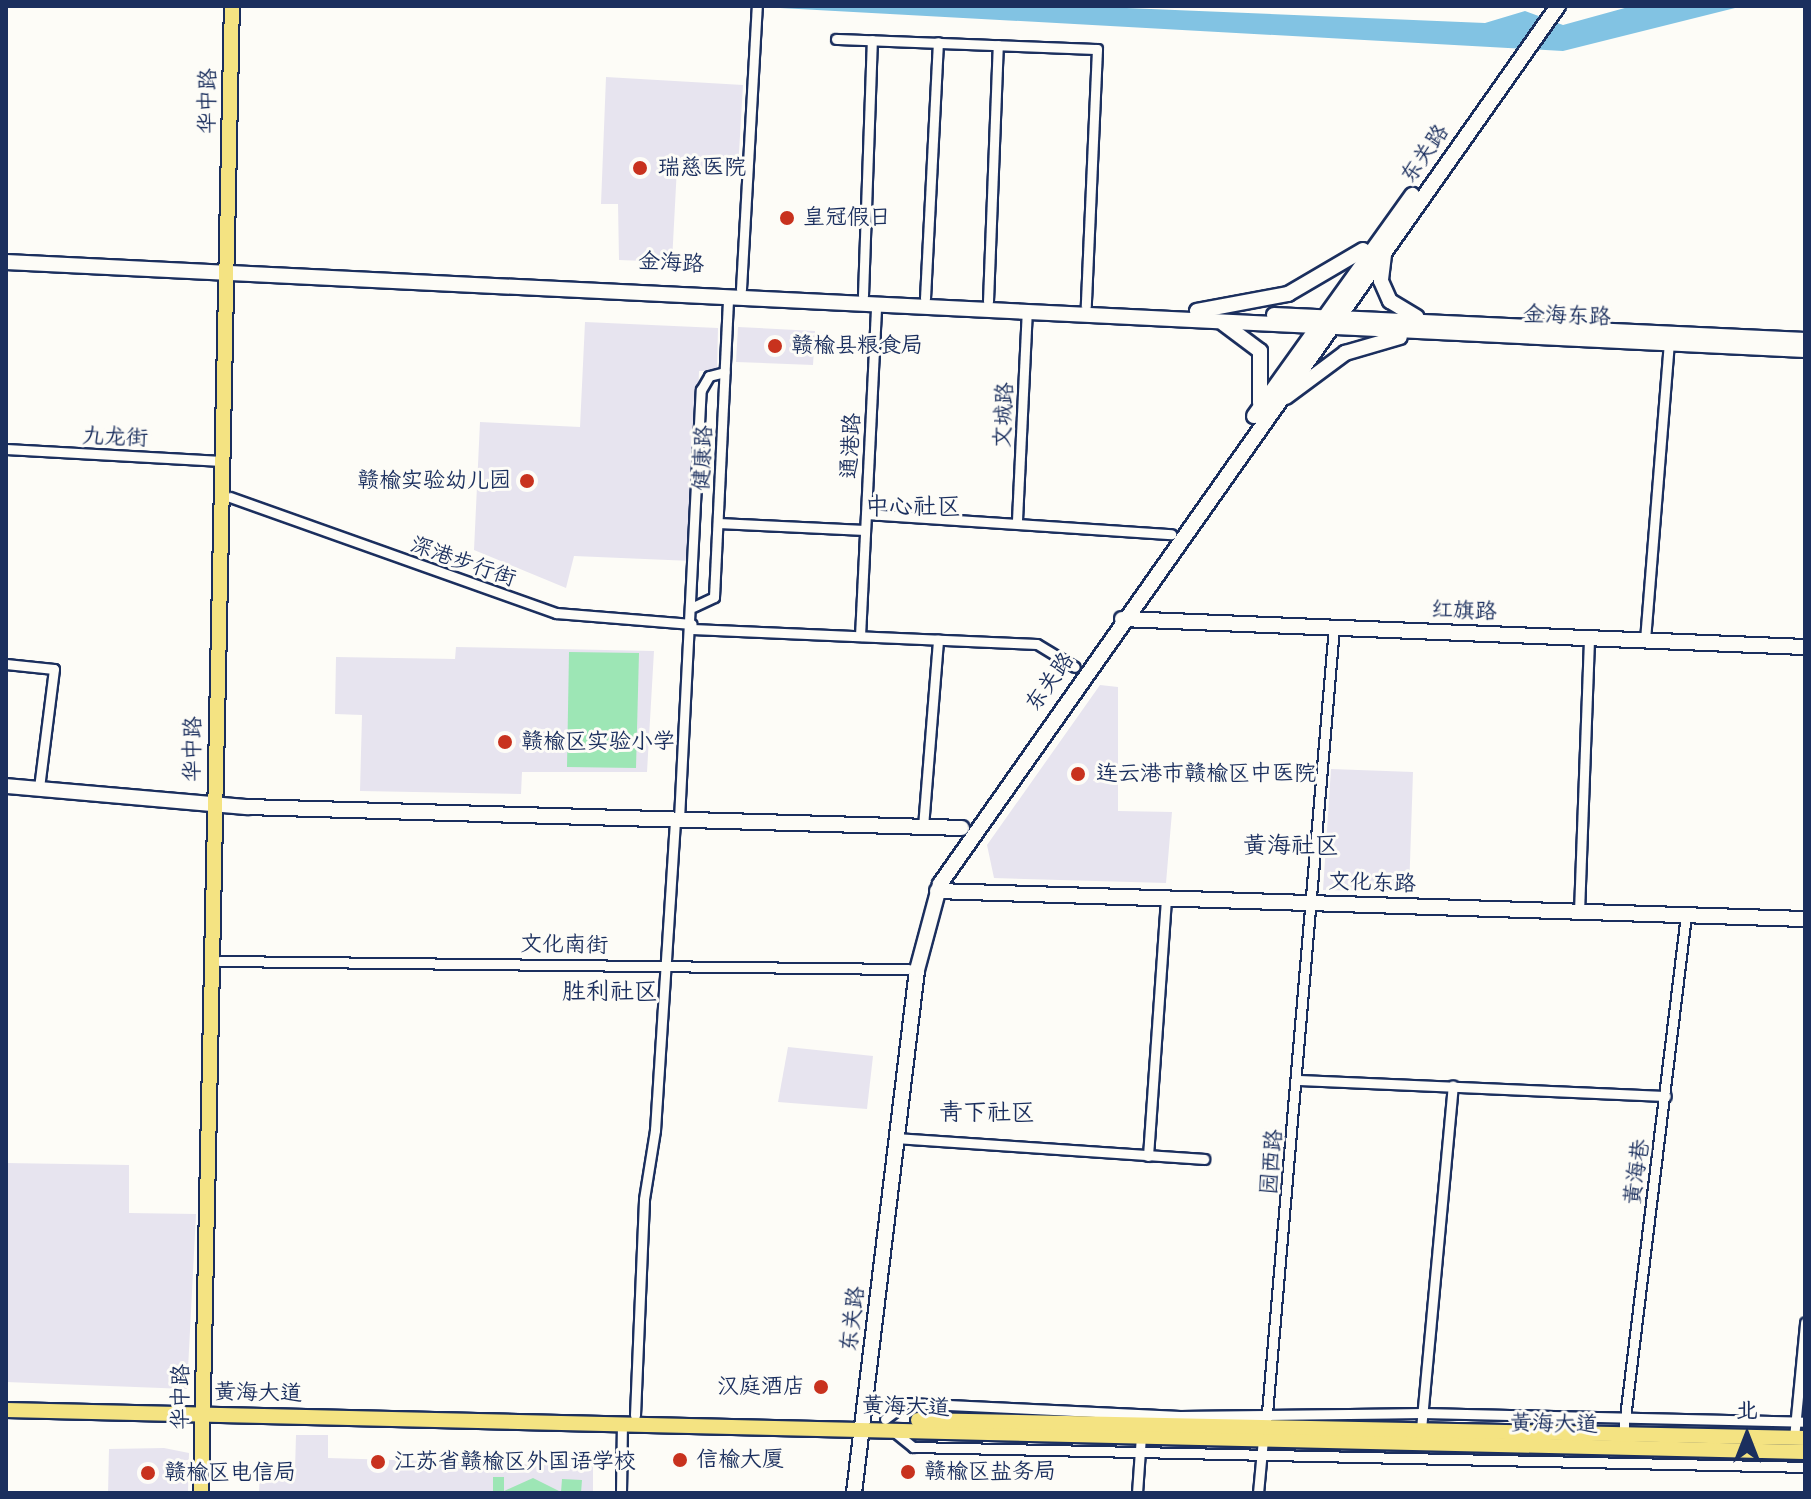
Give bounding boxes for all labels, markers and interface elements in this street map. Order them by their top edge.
street label: 华中路 [194,68,222,134]
street label: 东关路 [1395,119,1455,189]
place label: 瑞慈医院 [658,155,746,181]
marker: 瑞慈医院 [629,157,651,179]
place label: 皇冠假日 [803,205,891,231]
marker: 皇冠假日 [778,209,796,227]
street label: 金海路 [637,248,705,278]
street label: 金海东路 [1523,301,1611,331]
place label: 赣榆县粮食局 [791,333,923,359]
marker: 赣榆县粮食局 [766,337,784,355]
street label: 文城路 [989,381,1019,449]
street label: 通港路 [836,412,866,480]
street label: 九龙街 [81,422,149,452]
street label: 健康路 [688,424,718,492]
place label: 赣榆实验幼儿园 [357,468,511,494]
marker: 赣榆实验幼儿园 [518,472,536,490]
district label: 中心社区 [865,493,961,521]
street label: 深港步行街 [407,532,519,592]
street label: 红旗路 [1431,597,1497,625]
street label: 东关路 [1020,648,1080,716]
street label: 华中路 [179,716,207,782]
place label: 赣榆区实验小学 [521,729,675,755]
marker: 赣榆区实验小学 [496,733,514,751]
place label: 连云港市赣榆区中医院 [1096,761,1316,787]
marker: 连云港市赣榆区中医院 [1067,763,1089,785]
district label: 黄海社区 [1243,832,1339,860]
street label: 文化东路 [1328,868,1416,898]
street label: 文化南街 [520,931,608,959]
district label: 胜利社区 [562,978,658,1006]
district label: 青下社区 [939,1099,1035,1127]
street label: 园西路 [1256,1128,1288,1196]
street label: 黄海巷 [1619,1137,1655,1207]
street label: 东关路 [836,1285,870,1353]
street label: 华中路 [167,1364,195,1430]
place label: 汉庭酒店 [717,1374,805,1400]
marker: 汉庭酒店 [812,1378,830,1396]
street label: 黄海大道 [214,1379,302,1407]
street label: 黄海大道 [862,1392,950,1422]
north arrow [1707,1395,1787,1475]
text: 北 [1736,1397,1758,1424]
street label: 黄海大道 [1510,1410,1598,1438]
place label: 信榆大厦 [696,1447,784,1473]
place label: 江苏省赣榆区外国语学校 [394,1449,636,1475]
marker: 信榆大厦 [671,1451,689,1469]
marker: 江苏省赣榆区外国语学校 [369,1453,387,1471]
place label: 赣榆区盐务局 [924,1459,1056,1485]
place label: 赣榆区电信局 [164,1460,296,1486]
marker: 赣榆区盐务局 [899,1463,917,1481]
marker: 赣榆区电信局 [139,1464,157,1482]

